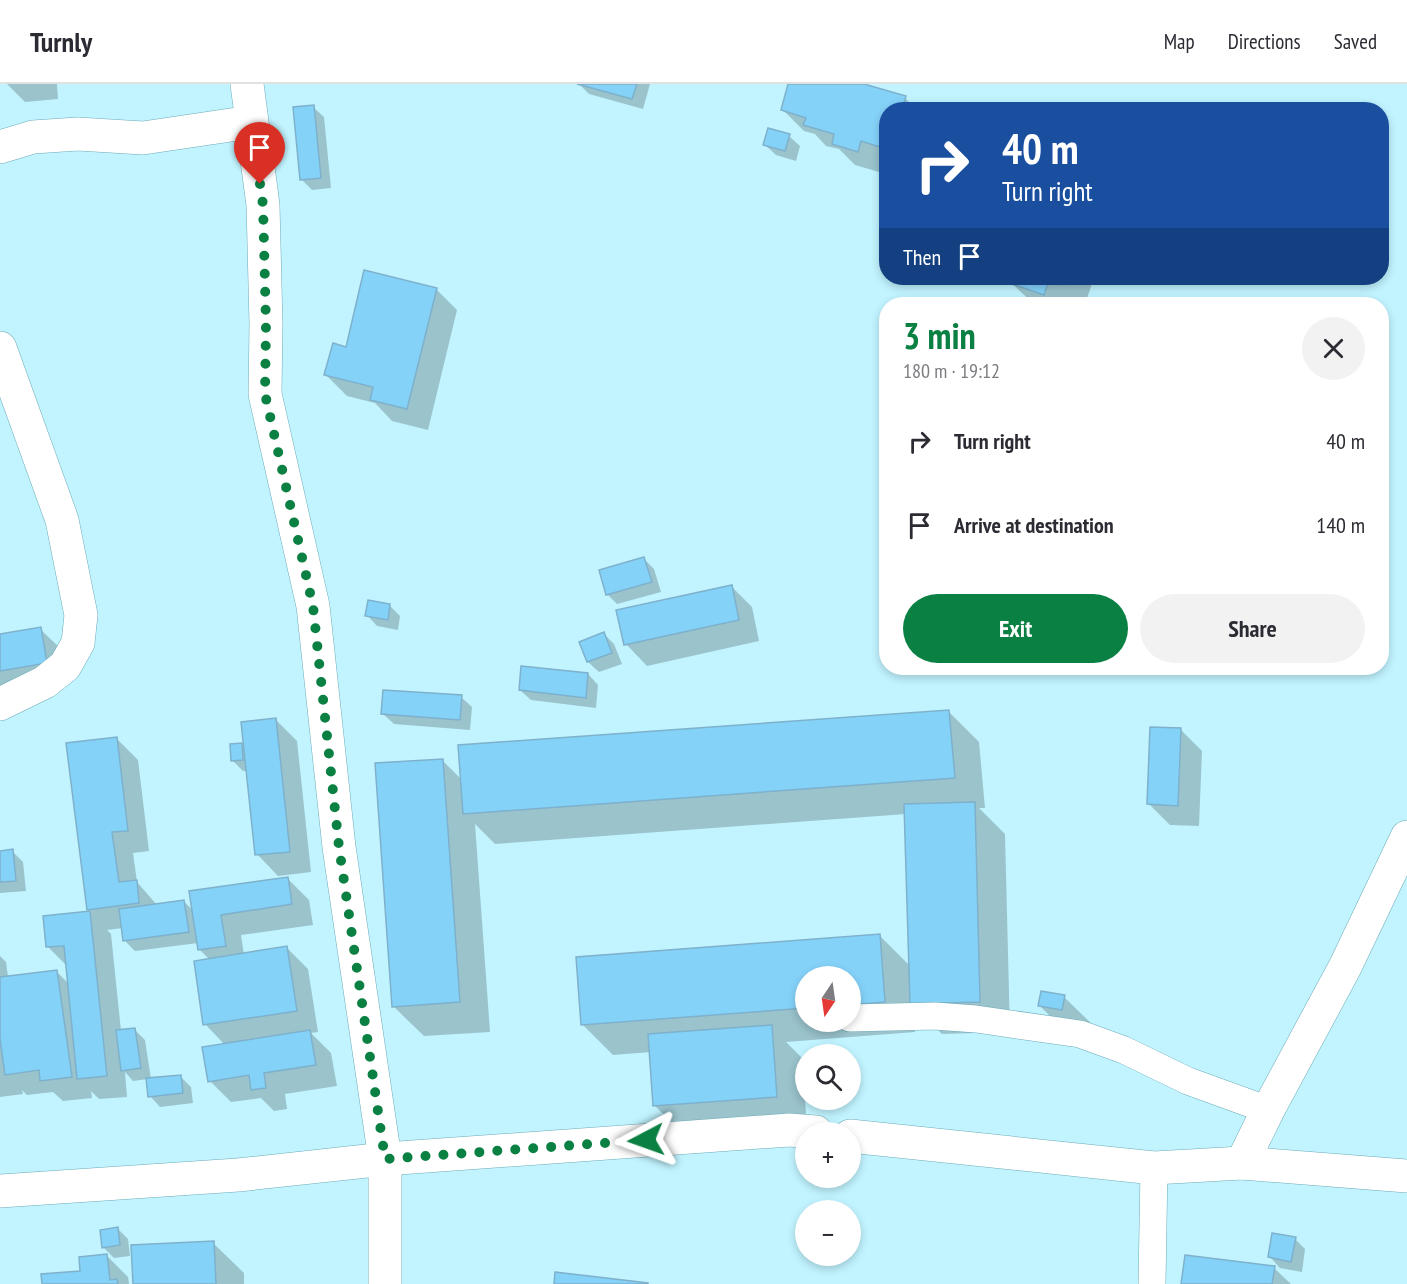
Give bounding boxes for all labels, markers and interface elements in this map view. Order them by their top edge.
text: Turnly [30,23,92,60]
text: Map [1164,28,1195,55]
text: Directions [1228,28,1301,55]
text: Saved [1334,28,1377,55]
text: 40 m [1002,121,1079,176]
pin [234,122,285,184]
icon: right [903,126,981,204]
icon: arrive [243,131,276,164]
text: Turn right [1002,174,1093,208]
icon: arrive [953,240,986,273]
text: Then [903,243,941,271]
text: 3 min [903,312,976,359]
button: close [1302,317,1365,380]
text: 180 m · 19:12 [903,358,1000,384]
icon: right [903,425,936,458]
text: Turn right [954,427,1031,455]
text: 40 m [1326,427,1365,455]
icon: arrive [903,509,936,542]
text: Arrive at destination [954,511,1114,539]
text: 140 m [1316,511,1365,539]
button: Exit [903,594,1128,663]
button: Share [1140,594,1365,663]
north arrow [795,966,861,1032]
map controls [795,966,861,1266]
button: search [795,1044,861,1110]
position arrow [614,1108,678,1172]
button: + [795,1122,861,1188]
button: − [795,1200,861,1266]

